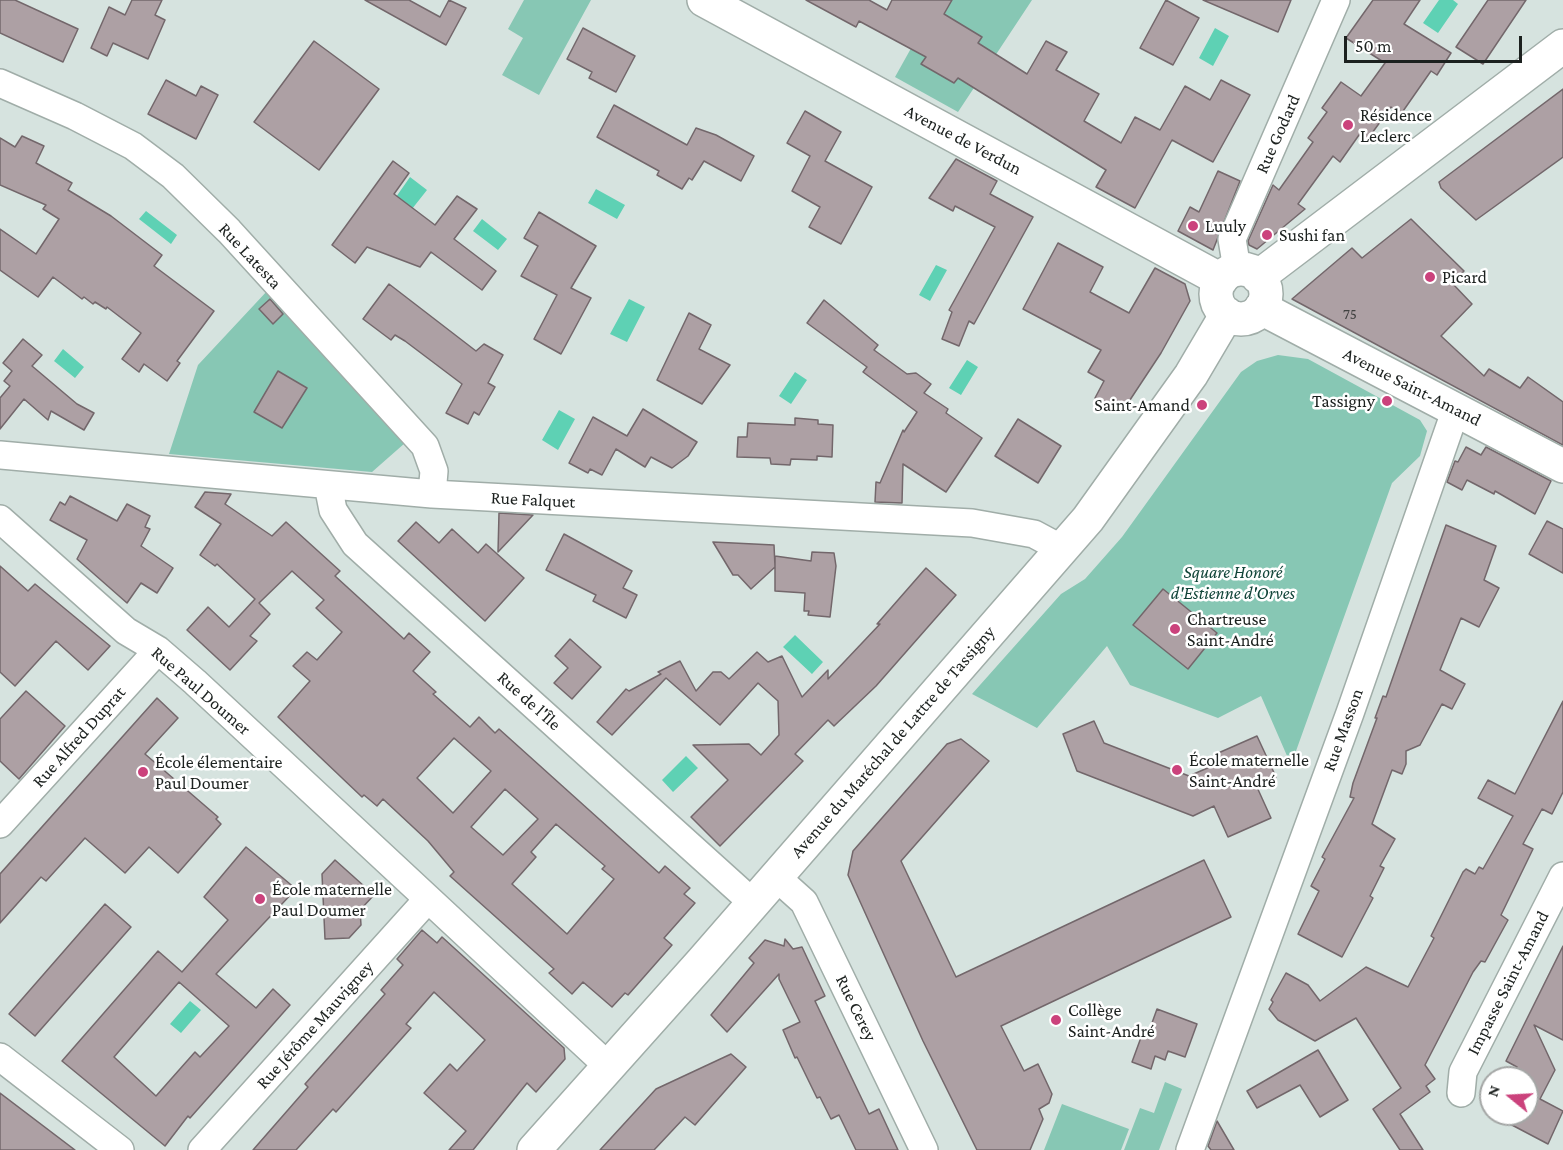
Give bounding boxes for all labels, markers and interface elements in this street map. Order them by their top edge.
scale bar [1347,24,1526,62]
text: 50 m [1355,36,1392,56]
street label: Rue Godard [1251,91,1305,177]
street label: Avenue de Verdun [901,100,1025,180]
place label: Résidence Leclerc [1360,104,1432,146]
marker: Résidence Leclerc [1341,118,1355,132]
place label: Luuly [1205,215,1246,237]
street label: Rue Latesta [214,218,286,294]
marker: Luuly [1186,219,1200,233]
place label: Sushi fan [1279,224,1345,246]
marker: Sushi fan [1260,228,1274,242]
place label: Picard [1442,266,1487,288]
marker: Picard [1423,270,1437,284]
house number: 75 [1343,305,1357,323]
street label: Avenue Saint-Amand [1339,343,1485,431]
place label: Tassigny [1312,390,1375,412]
place label: Saint-Amand [1094,394,1190,416]
marker: Tassigny [1380,394,1394,408]
marker: Saint-Amand [1195,398,1209,412]
street label: Rue Falquet [490,487,576,513]
park label: Square Honoré d'Estienne d'Orves [1171,561,1295,604]
place label: Chartreuse Saint-André [1187,608,1274,650]
street label: Avenue du Maréchal de Lattre de Tassigny [786,622,1000,862]
marker: Chartreuse Saint-André [1168,622,1182,636]
street label: Rue Paul Doumer [147,642,255,740]
street label: Rue de l'Île [493,667,565,735]
street label: Rue Alfred Duprat [28,682,130,792]
street label: Rue Masson [1318,686,1368,774]
place label: École maternelle Saint-André [1189,749,1309,792]
place label: École élementaire Paul Doumer [155,751,283,794]
marker: École maternelle Saint-André [1170,763,1184,777]
marker: École élementaire Paul Doumer [136,765,150,779]
place label: École maternelle Paul Doumer [272,878,392,920]
marker: École maternelle Paul Doumer [253,892,267,906]
street label: Impasse Saint-Amand [1462,907,1554,1059]
street label: Rue Jérôme Mauvigney [252,956,378,1094]
street label: Rue Cerey [831,971,881,1045]
place label: Collège Saint-André [1068,999,1155,1042]
marker: Collège Saint-André [1049,1013,1063,1027]
north arrow [1479,1066,1539,1126]
text: N [1484,1083,1503,1099]

